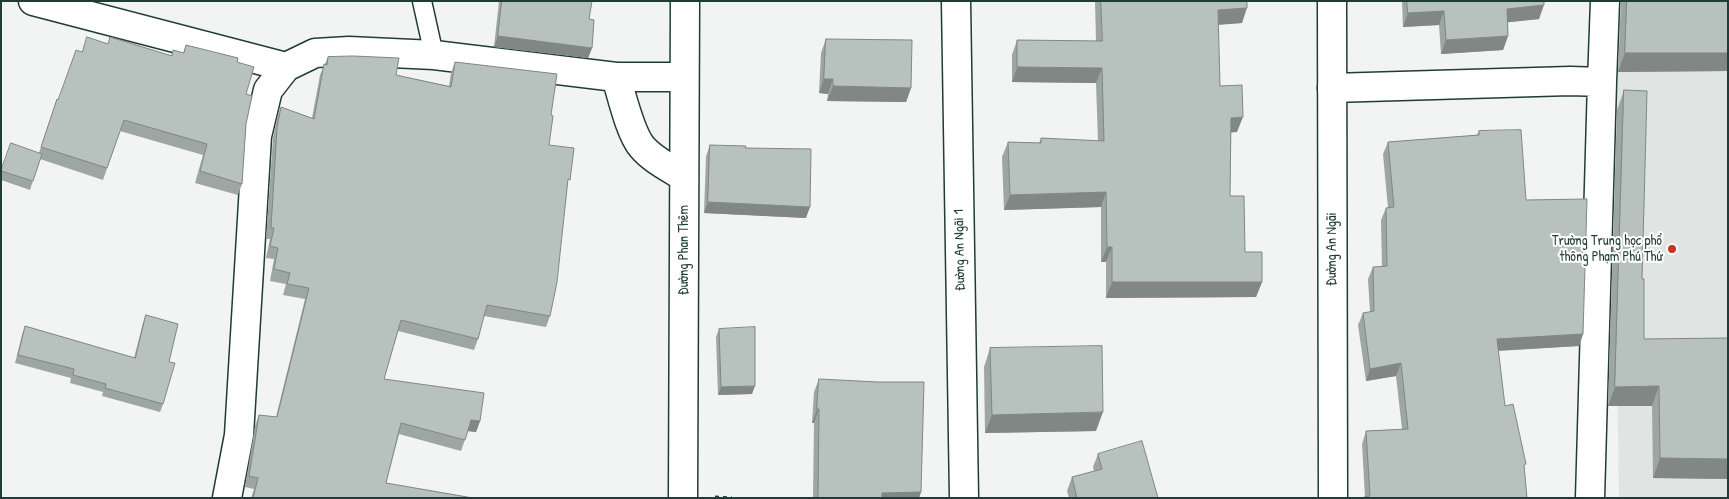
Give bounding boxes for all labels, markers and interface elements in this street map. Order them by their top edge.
street label: Đường Phan Thêm [676,205,692,295]
street label: Đường An Ngãi 1 [951,209,969,291]
street label: Đường An Ngãi [1324,212,1340,286]
place label: Trường Trung học phổ thông Phạm Phú Thứ [1552,233,1662,266]
marker: Trường Trung học phổ thông Phạm Phú Thứ [1666,243,1678,255]

